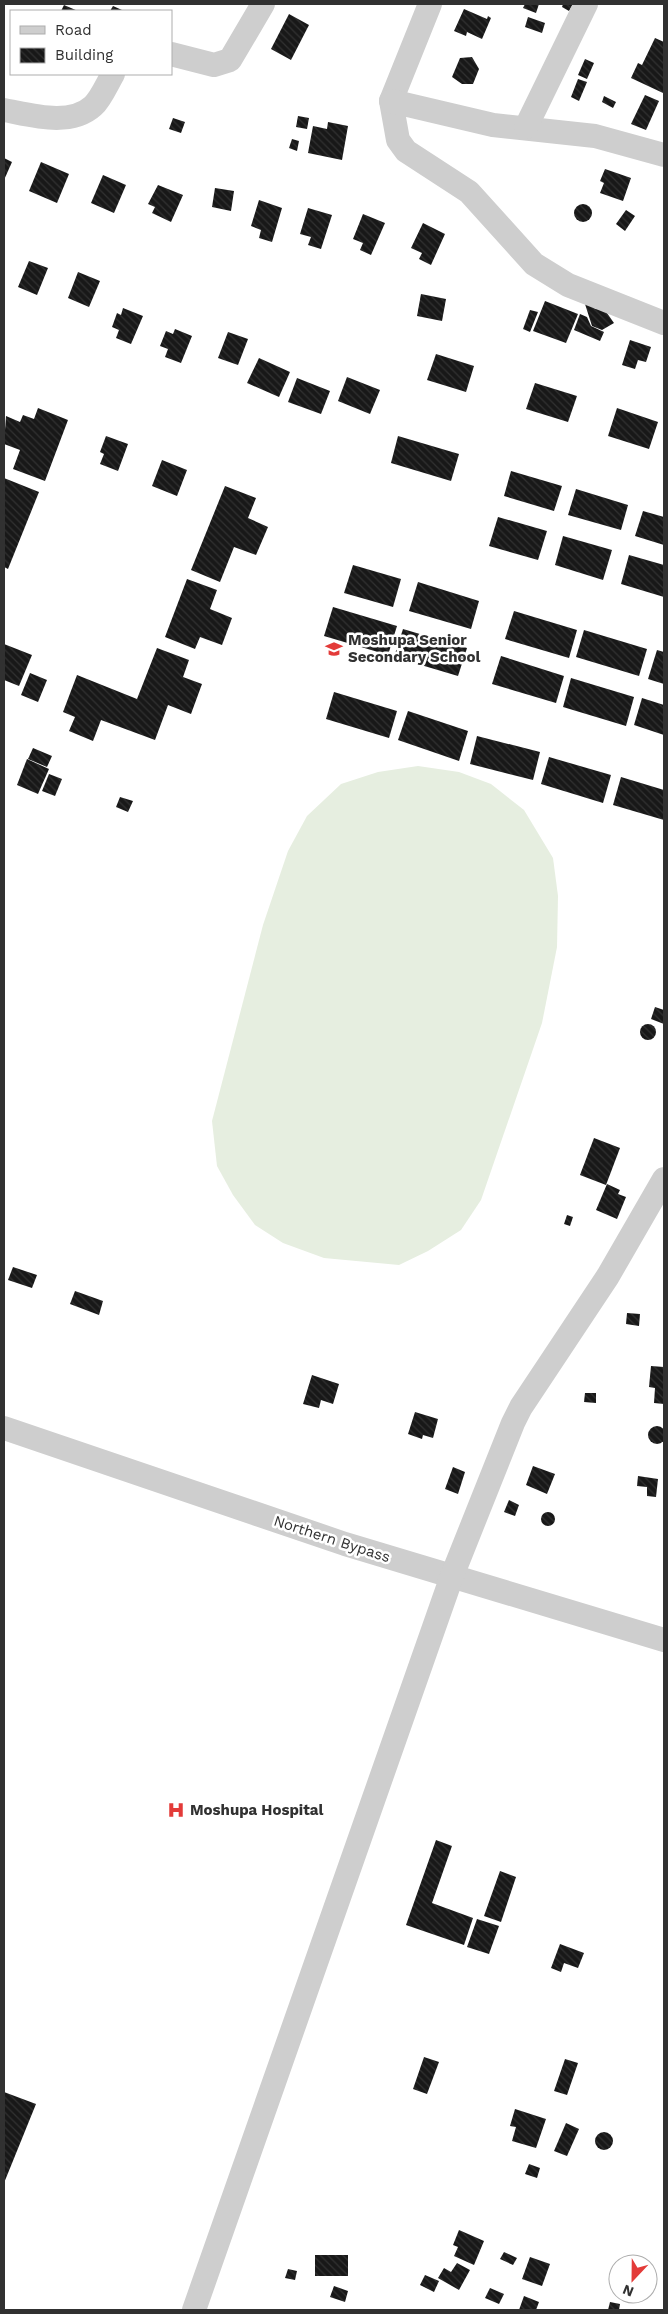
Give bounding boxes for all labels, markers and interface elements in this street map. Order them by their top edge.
legend [10,10,172,75]
text: Road [55,21,92,39]
text: Building [55,46,113,64]
place label: Moshupa Senior Secondary School [348,631,481,666]
school or university icon: Moshupa Senior Secondary School [324,639,344,659]
street label: Northern Bypass [271,1512,393,1566]
hospital icon: Moshupa Hospital [166,1800,186,1820]
place label: Moshupa Hospital [190,1801,324,1819]
north arrow [608,2254,658,2304]
text: N [620,2282,636,2300]

